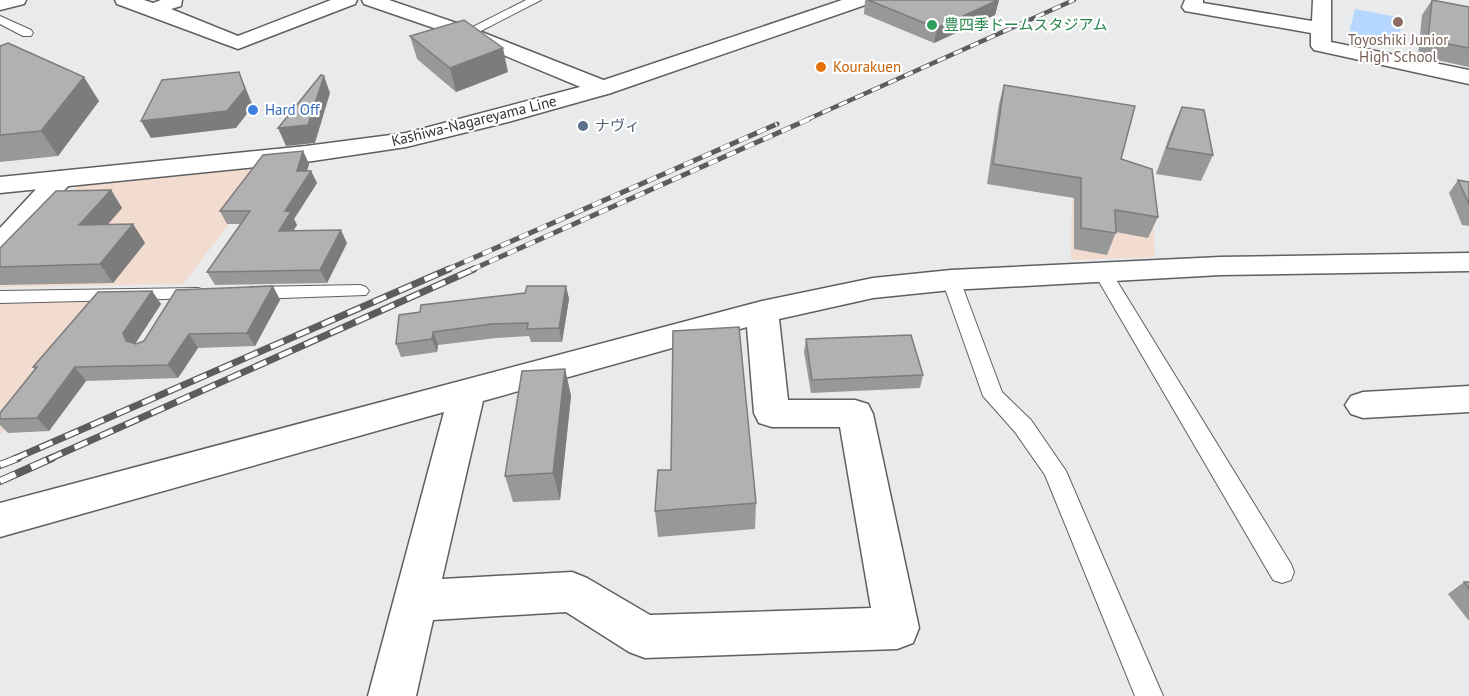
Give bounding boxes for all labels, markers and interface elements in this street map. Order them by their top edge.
place label: 豊四季ドームスタジアム [944,15,1108,34]
marker: Toyoshiki Junior High School [1391,15,1405,29]
marker: 豊四季ドームスタジアム [925,18,939,32]
place label: Toyoshiki Junior High School [1348,30,1448,66]
place label: Kourakuen [833,57,901,76]
marker: Kourakuen [814,60,828,74]
street label: Kashiwa-Nagareyama Line [389,91,558,150]
place label: Hard Off [265,100,321,119]
marker: Hard Off [246,103,260,117]
place label: ナヴィ [595,116,640,135]
marker: ナヴィ [576,119,590,133]

